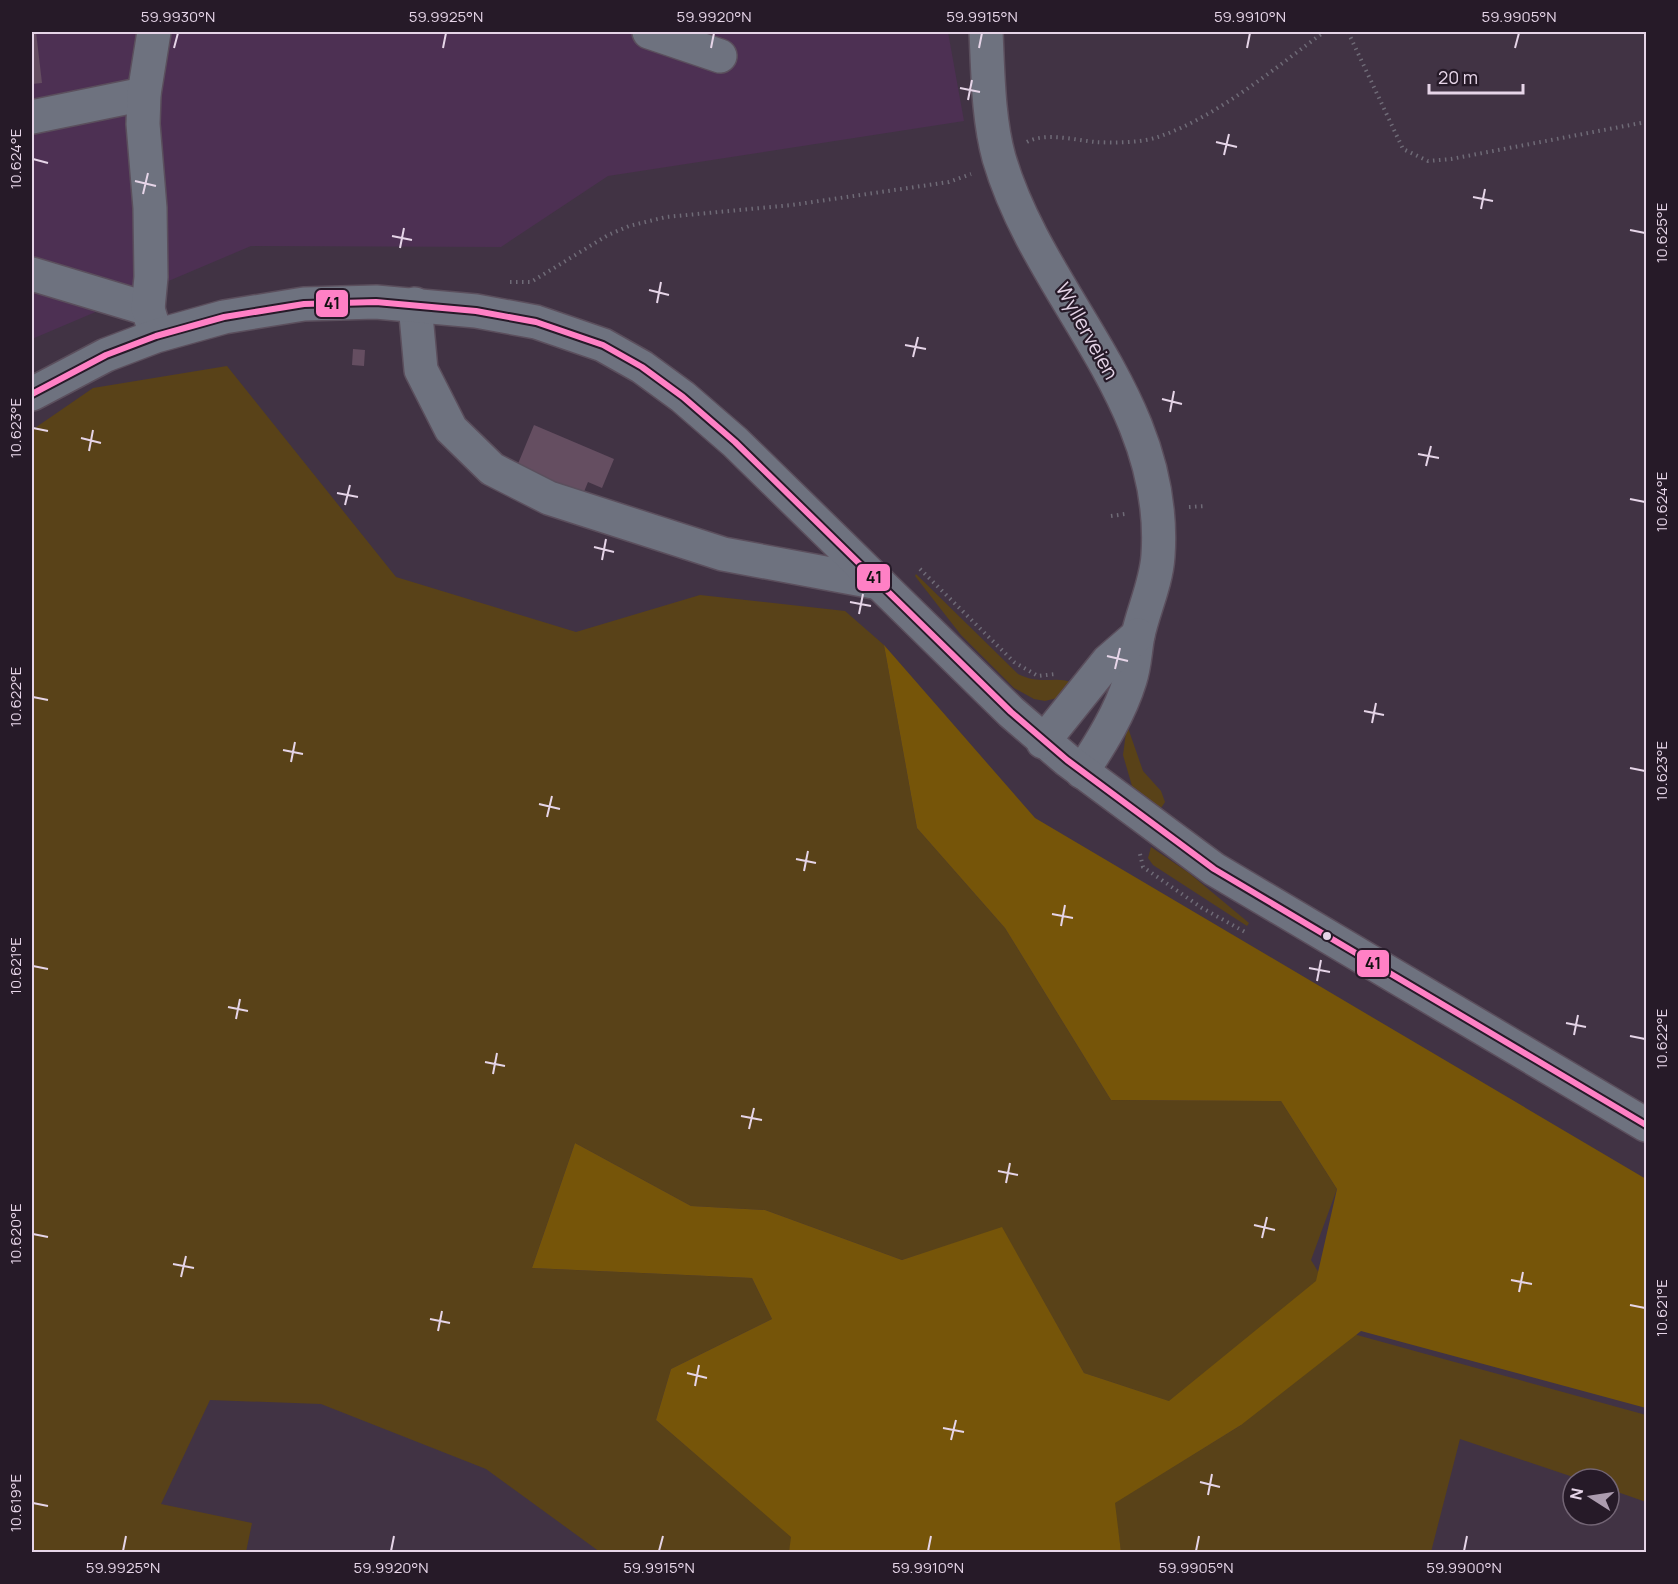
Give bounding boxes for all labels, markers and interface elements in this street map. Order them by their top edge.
text: 59.9930°N [141,6,215,27]
text: 59.9925°N [409,6,483,27]
text: 59.9920°N [677,6,751,27]
text: 59.9915°N [946,6,1018,27]
text: 59.9910°N [1214,6,1286,27]
text: 59.9905°N [1482,6,1556,27]
scale bar [1429,57,1524,95]
text: 20 m [1438,65,1478,89]
text: 10.624°E [5,129,26,189]
text: 10.625°E [1651,203,1672,263]
street label: Wyllerveien [1050,277,1125,384]
line badge: 41 [315,289,349,318]
text: 41 [324,292,340,314]
text: 10.623°E [5,398,26,458]
text: 10.624°E [1651,472,1672,532]
line badge: 41 [856,563,891,592]
text: 41 [866,566,882,588]
text: 10.622°E [5,667,26,727]
text: 10.623°E [1651,741,1672,801]
unlabelled marker [1321,930,1333,942]
text: 10.621°E [5,937,26,995]
line badge: 41 [1356,949,1390,978]
text: 41 [1365,952,1381,974]
text: 10.622°E [1651,1009,1672,1069]
text: 10.620°E [5,1203,26,1265]
text: 10.621°E [1651,1279,1672,1337]
north arrow [1561,1467,1621,1527]
text: 10.619°E [5,1474,26,1532]
text: N [1564,1486,1588,1502]
text: 59.9925°N [86,1557,160,1578]
text: 59.9920°N [354,1557,428,1578]
text: 59.9915°N [623,1557,695,1578]
text: 59.9910°N [892,1557,964,1578]
text: 59.9905°N [1159,1557,1233,1578]
text: 59.9900°N [1426,1557,1502,1578]

